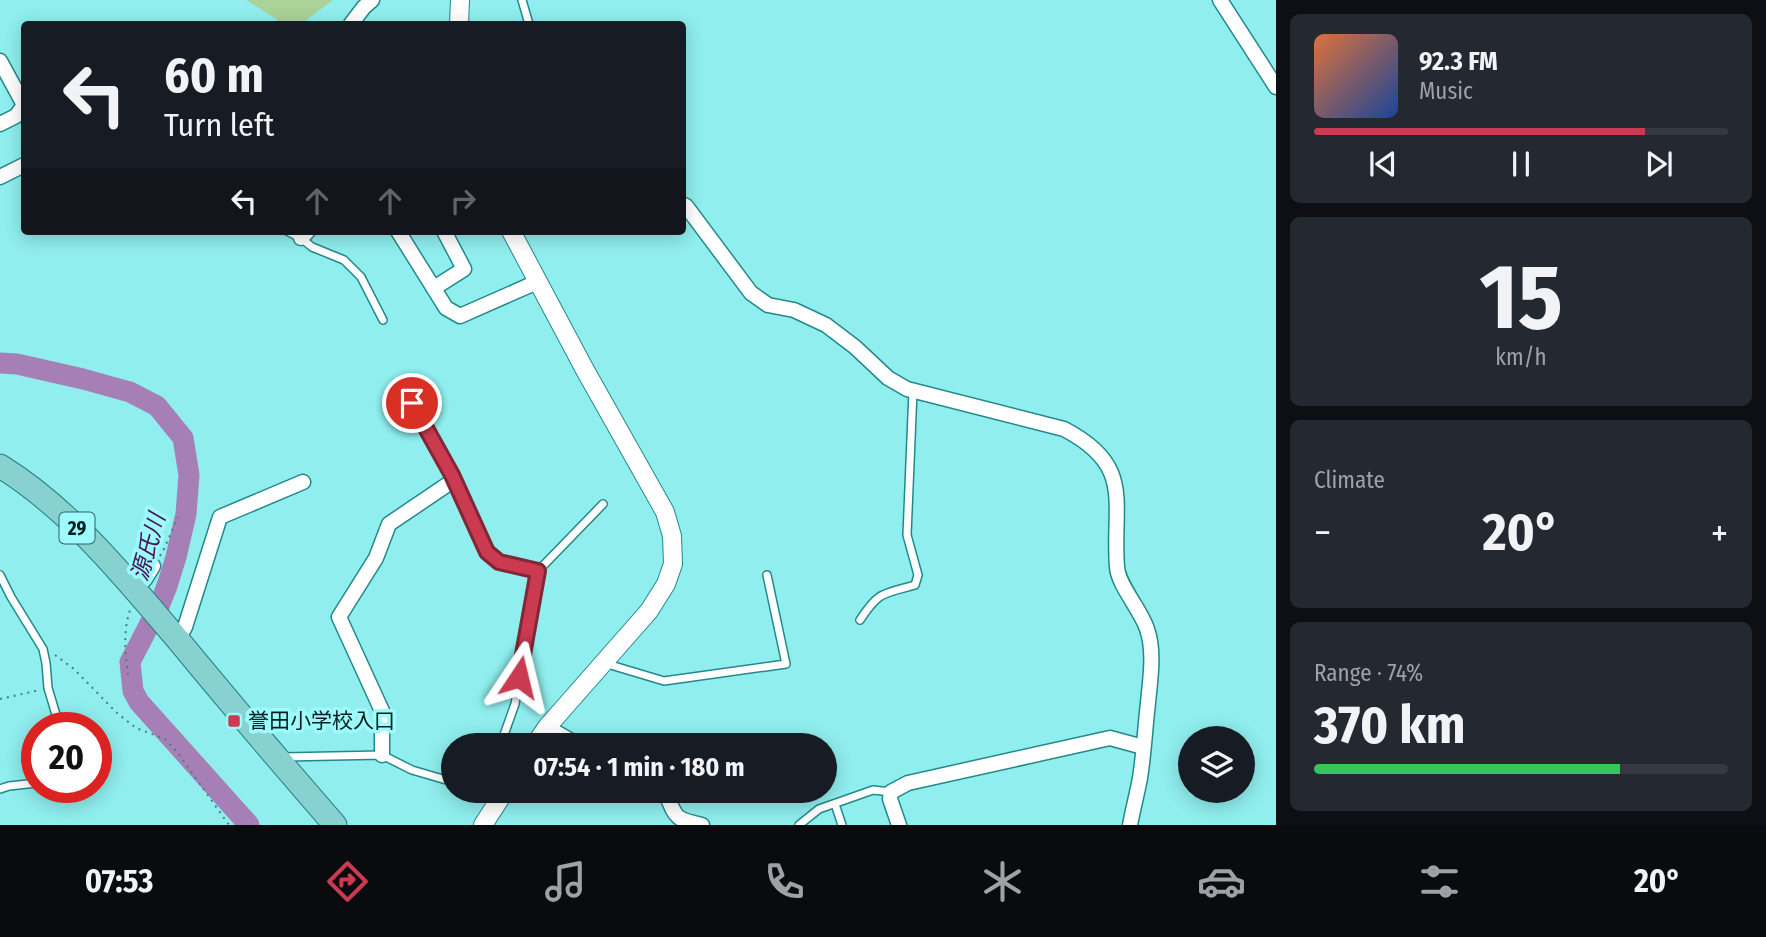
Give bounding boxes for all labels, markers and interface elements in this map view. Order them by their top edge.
text: 60 m [164,46,264,105]
text: 92.3 FM [1419,46,1498,77]
icon: left [49,49,140,140]
text: Music [1419,77,1473,105]
text: Turn left [164,106,274,144]
icon: previous [1364,145,1402,183]
icon: pause [1502,145,1540,183]
icon: next [1640,145,1678,183]
icon: left [225,182,263,220]
icon: ahead [298,182,336,220]
icon: ahead [371,182,409,220]
icon: right [444,182,482,220]
text: 15 [1479,243,1563,352]
text: km/h [1495,343,1547,371]
pin [382,373,442,433]
icon: arrive [393,384,431,422]
text: Climate [1314,466,1385,494]
text: 20° [1483,501,1559,564]
water label: 源氏川 [125,507,172,584]
text: − [1314,510,1331,556]
text: + [1711,510,1728,556]
road number: 29 [60,512,94,544]
position arrow [482,640,556,714]
text: Range · 74% [1314,659,1423,687]
text: 370 km [1314,694,1465,757]
place label: 誉田小学校入口 [248,708,395,734]
speed limit sign: 20 [21,712,112,803]
marker: 誉田小学校入口 [226,713,242,729]
map controls [1178,726,1255,803]
button: layers [1178,726,1255,803]
text: 07:54 · 1 min · 180 m [533,752,745,783]
icon: directions [323,857,372,906]
icon: music [541,857,590,906]
icon: phone [760,857,809,906]
icon: climate [978,857,1027,906]
icon: car [1197,857,1246,906]
icon: filters [1415,857,1464,906]
text: 07:53 [85,862,153,900]
text: 20° [1634,862,1681,900]

